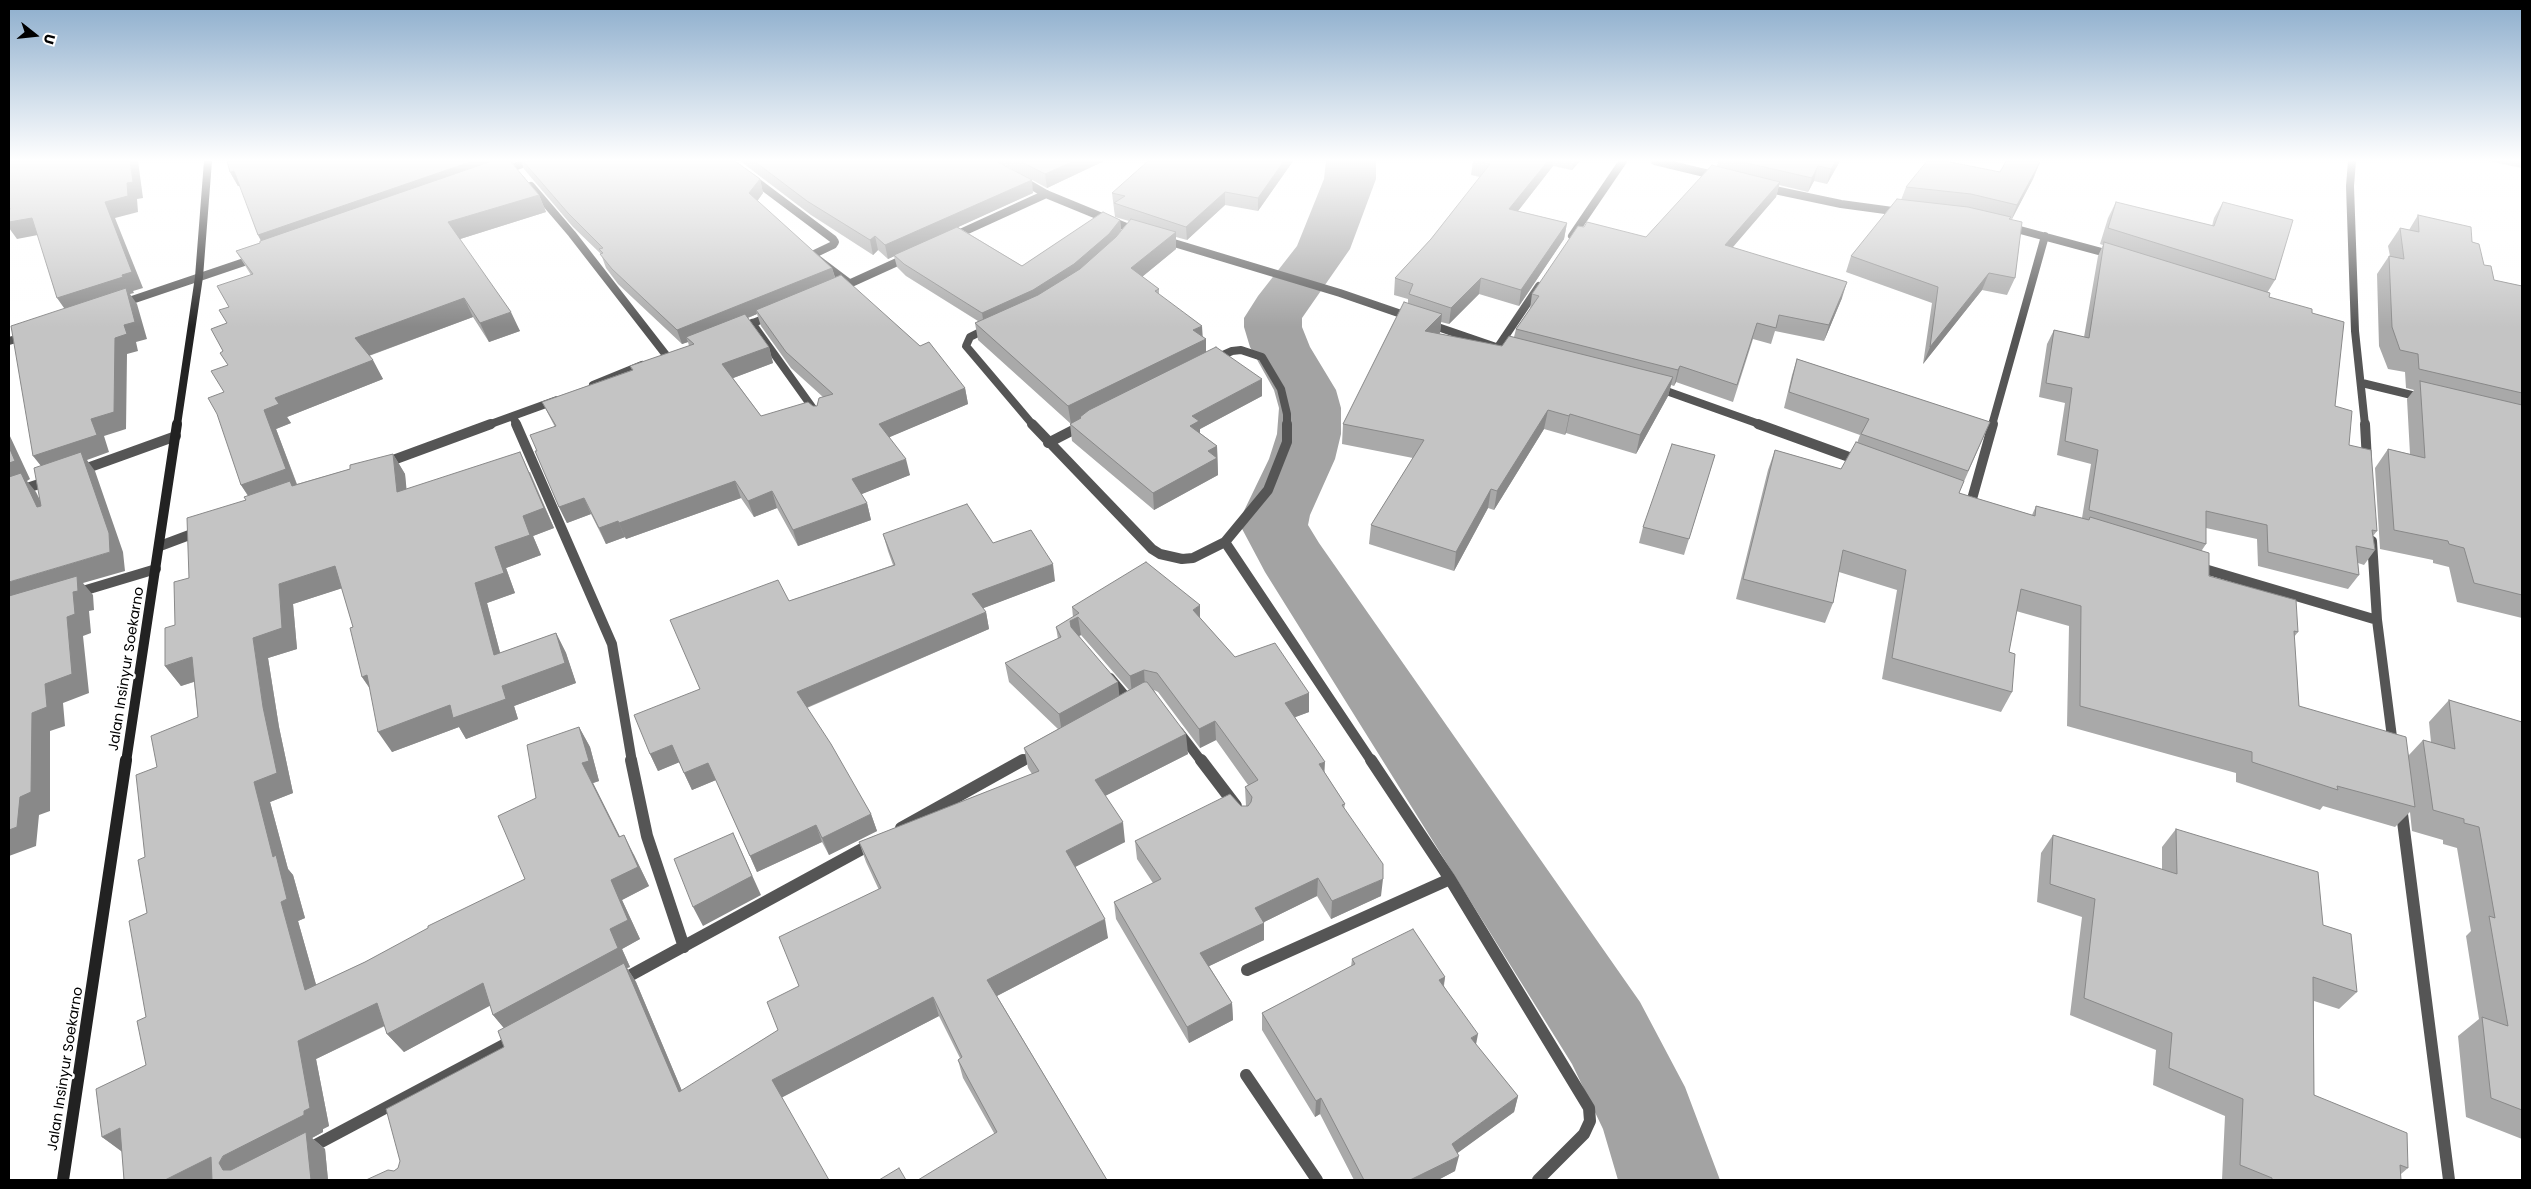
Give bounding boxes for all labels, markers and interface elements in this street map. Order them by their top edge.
north arrow [10,10,60,60]
text: U [38,32,60,47]
street label: Jalan Insinyur Soekarno [106,586,148,752]
street label: Jalan Insinyur Soekarno [45,986,87,1152]

